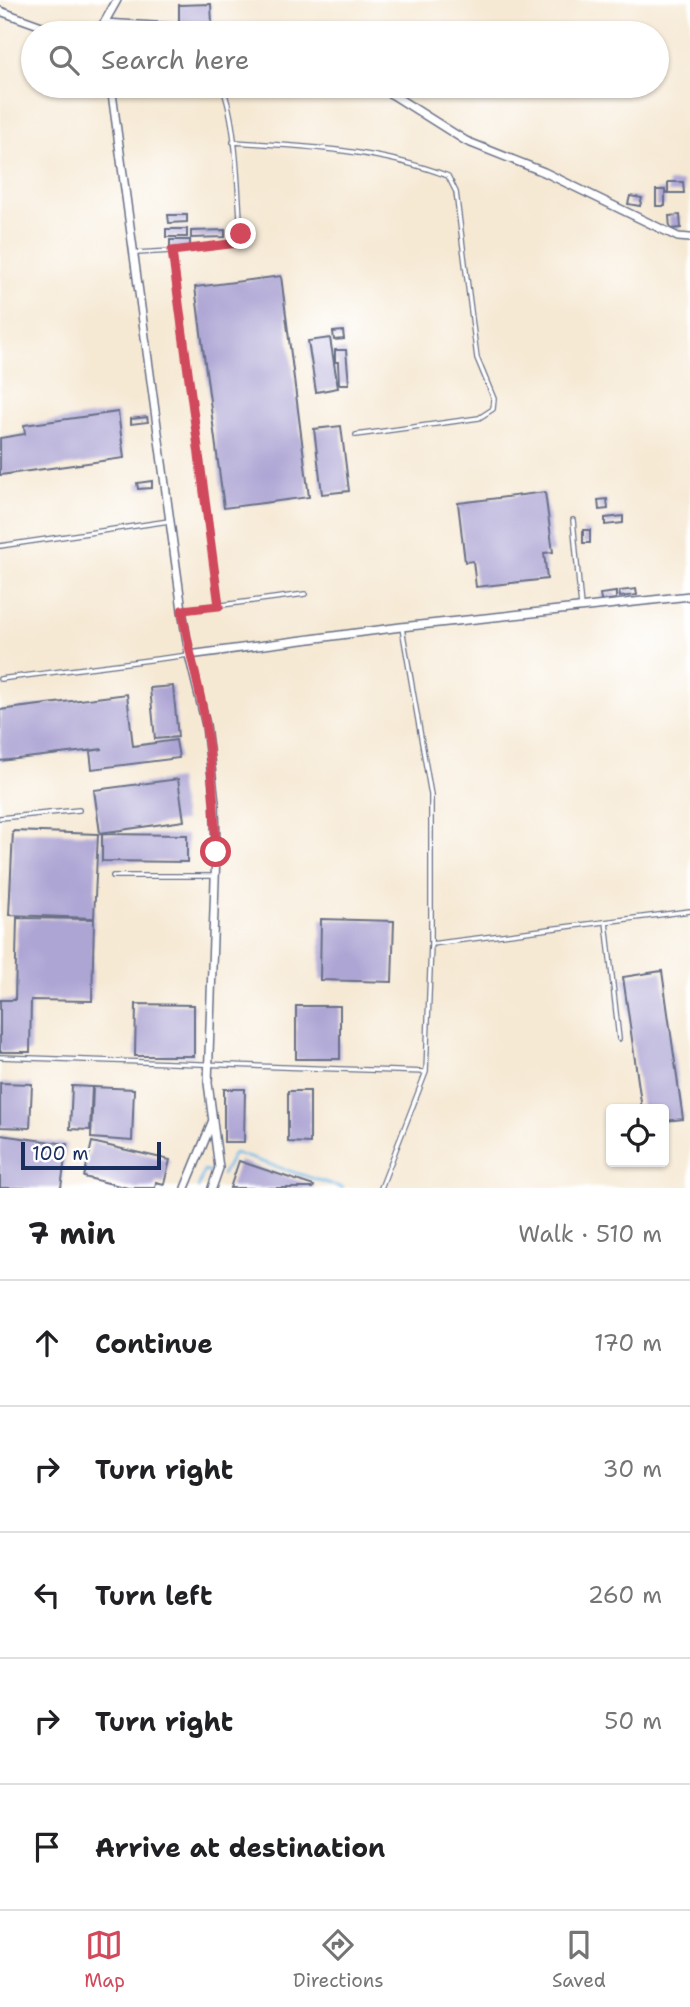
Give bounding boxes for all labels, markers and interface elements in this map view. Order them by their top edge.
search box [21,21,669,98]
icon: search [45,41,83,79]
text: Search here [101,42,250,77]
route end [225,218,256,249]
route start [200,836,231,867]
map controls [606,1104,669,1167]
button: locate [606,1104,669,1167]
scale bar [21,1139,161,1171]
text: 100 m [32,1141,89,1166]
text: 7 min [28,1213,115,1254]
text: Walk · 510 m [518,1219,662,1249]
icon: ahead [28,1324,66,1362]
text: Continue [95,1326,213,1361]
text: 170 m [594,1328,662,1358]
icon: right [28,1450,66,1488]
text: Turn right [95,1452,233,1487]
text: 30 m [603,1454,662,1484]
icon: left [28,1576,66,1614]
text: Turn left [95,1578,212,1613]
text: 260 m [588,1580,662,1610]
icon: right [28,1702,66,1740]
text: Turn right [95,1704,233,1739]
text: 50 m [604,1706,662,1736]
icon: arrive [28,1828,66,1866]
text: Arrive at destination [95,1830,385,1865]
tab: Map [84,1926,125,1993]
tab: Directions [293,1926,384,1993]
tab: Saved [552,1926,606,1993]

